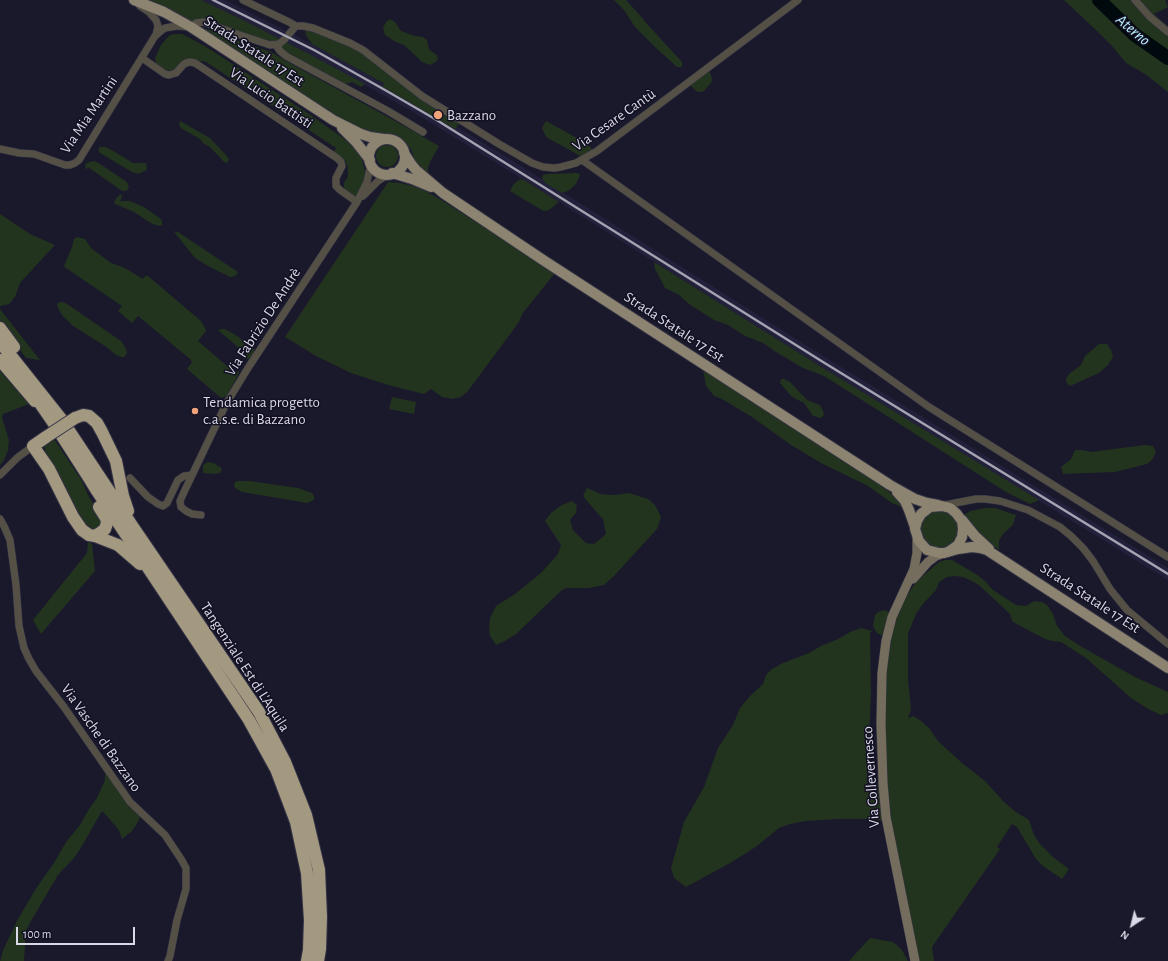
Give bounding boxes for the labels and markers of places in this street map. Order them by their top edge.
place label: Bazzano [447,106,496,124]
marker: Bazzano [432,109,444,121]
place label: Tendamica progetto c.a.s.e. di Bazzano [203,393,320,428]
marker: Tendamica progetto c.a.s.e. di Bazzano [190,406,200,416]

